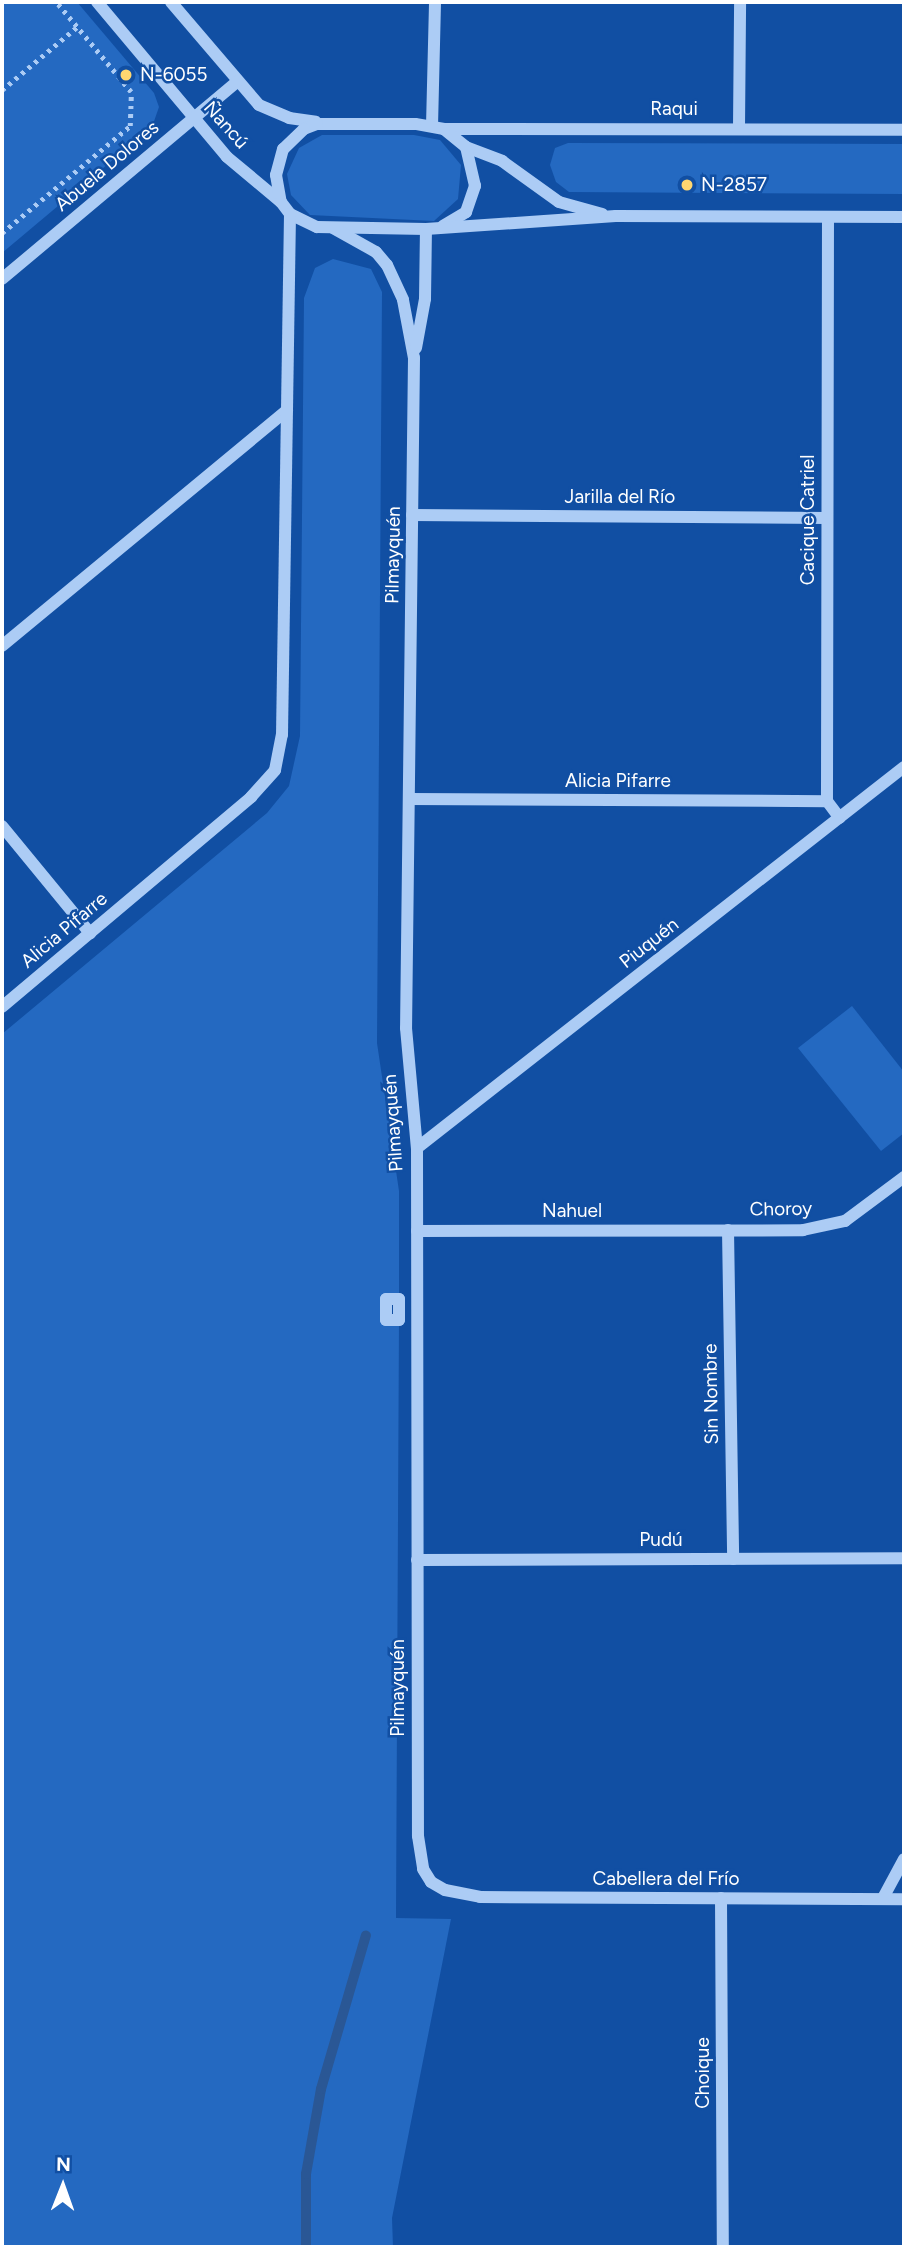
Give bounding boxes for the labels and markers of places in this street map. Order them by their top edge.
place label: N-6055 [140,64,207,86]
marker: N-6055 [118,67,134,83]
place label: N-2857 [701,174,767,196]
marker: N-2857 [679,177,695,193]

